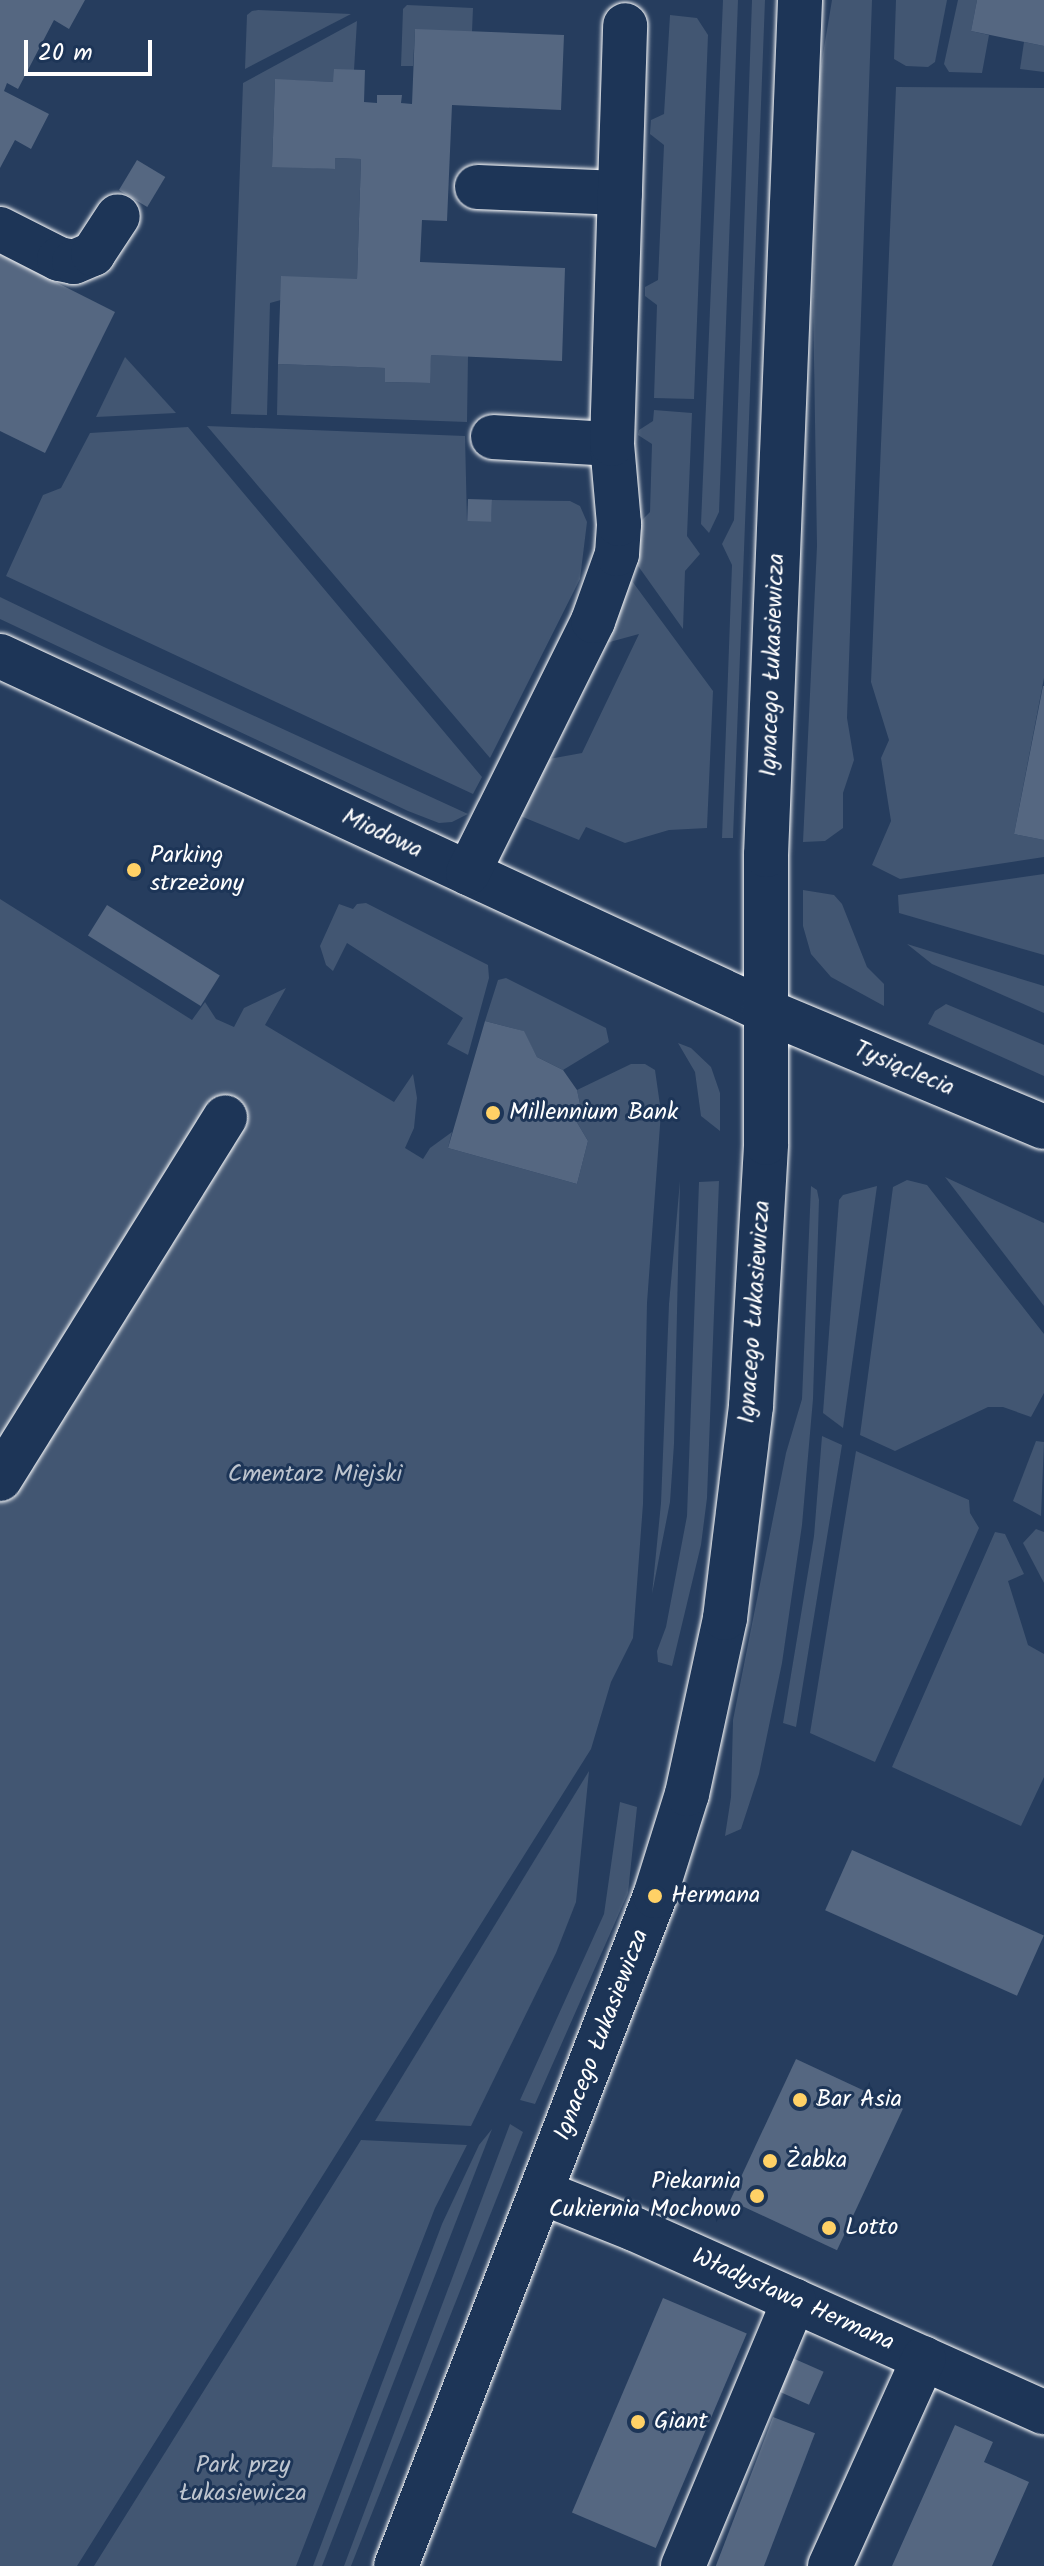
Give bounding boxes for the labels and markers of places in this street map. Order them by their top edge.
place label: Parking strzeżony [150,842,244,898]
marker: Parking strzeżony [125,861,143,879]
place label: Millennium Bank [509,1099,678,1127]
marker: Millennium Bank [484,1104,502,1122]
place label: Hermana [671,1882,760,1910]
marker: Hermana [646,1887,664,1905]
place label: Bar Asia [816,2086,902,2114]
marker: Bar Asia [791,2091,809,2109]
place label: Żabka [786,2147,847,2175]
marker: Żabka [761,2152,779,2170]
place label: Piekarnia Cukiernia Mochowo [549,2168,741,2224]
marker: Piekarnia Cukiernia Mochowo [748,2187,766,2205]
place label: Lotto [845,2214,898,2242]
marker: Lotto [820,2219,838,2237]
place label: Giant [654,2408,708,2436]
marker: Giant [629,2413,647,2431]

